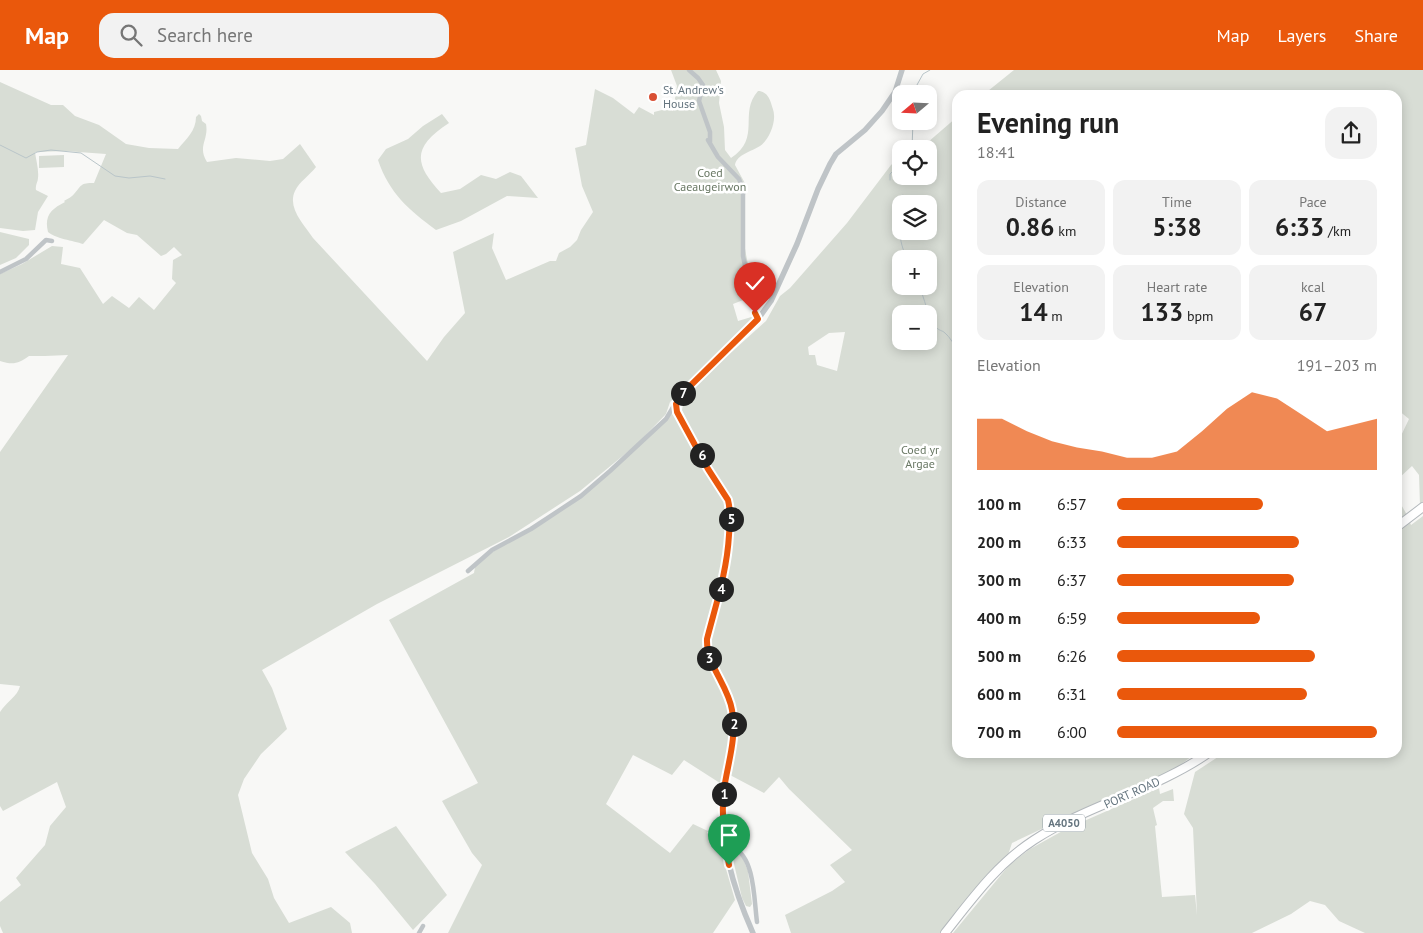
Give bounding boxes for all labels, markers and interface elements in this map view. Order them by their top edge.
search box [99,13,449,58]
text: Map [25,20,69,51]
icon: search [117,21,145,49]
text: Search here [157,23,253,47]
text: Map [1217,24,1249,47]
text: Layers [1277,24,1326,47]
text: Share [1354,24,1398,47]
place label: St. Andrew's House [663,82,724,111]
north arrow [892,85,938,130]
map controls [892,85,937,350]
marker: St. Andrew's House [647,91,659,103]
text: Evening run [977,104,1119,141]
button: share [1325,107,1377,159]
button: locate [892,140,937,185]
text: 18:41 [977,142,1015,162]
park label: Coed Caeaugeirwon [674,165,746,194]
text: Distance [1015,193,1067,211]
text: Time [1162,193,1192,211]
text: Pace [1299,193,1327,211]
button: layers [892,195,937,240]
text: 0.86 [1006,211,1054,243]
text: 5:38 [1152,211,1202,243]
text: 6:33 [1275,211,1324,243]
text: km [1054,222,1076,240]
text: /km [1324,222,1351,240]
button: + [892,250,937,295]
pin [734,262,776,313]
icon: check [741,269,769,297]
text: Elevation [1013,278,1069,296]
text: Heart rate [1147,278,1207,296]
text: kcal [1301,278,1325,296]
text: 14 [1019,296,1048,328]
text: 133 [1141,296,1183,328]
text: 67 [1299,296,1327,328]
button: − [892,305,937,350]
text: m [1048,307,1063,325]
text: bpm [1183,307,1213,325]
text: Elevation [977,355,1041,375]
text: 191–203 m [1297,355,1377,375]
pin: 7 [670,380,696,406]
text: 7 [680,384,687,402]
pin: 6 [690,442,714,468]
park label: Coed yr Argae [901,442,939,471]
text: 6 [699,446,706,464]
text: 100 m [977,494,1021,514]
text: 6:57 [1057,494,1087,514]
pin: 5 [718,506,744,532]
text: 5 [728,510,735,528]
text: 200 m [977,532,1021,552]
text: 6:33 [1057,532,1087,552]
text: 300 m [977,570,1021,590]
text: 6:37 [1057,570,1087,590]
pin: 4 [708,576,734,602]
text: 4 [718,580,725,598]
text: 400 m [977,608,1021,628]
text: 6:59 [1057,608,1087,628]
pin: 3 [696,646,722,670]
text: 500 m [977,646,1021,666]
text: 6:26 [1057,646,1087,666]
text: 3 [706,649,713,667]
text: 600 m [977,684,1021,704]
text: 6:31 [1057,684,1087,704]
pin: 2 [722,712,746,736]
text: 2 [731,715,738,733]
text: 700 m [977,722,1021,742]
text: 6:00 [1057,722,1087,742]
street label: PORT ROAD [1101,773,1162,812]
pin: 1 [712,782,736,806]
text: 1 [721,785,728,803]
pin [708,814,750,865]
road number: A4050 [1043,814,1085,831]
icon: arrive [715,821,743,849]

